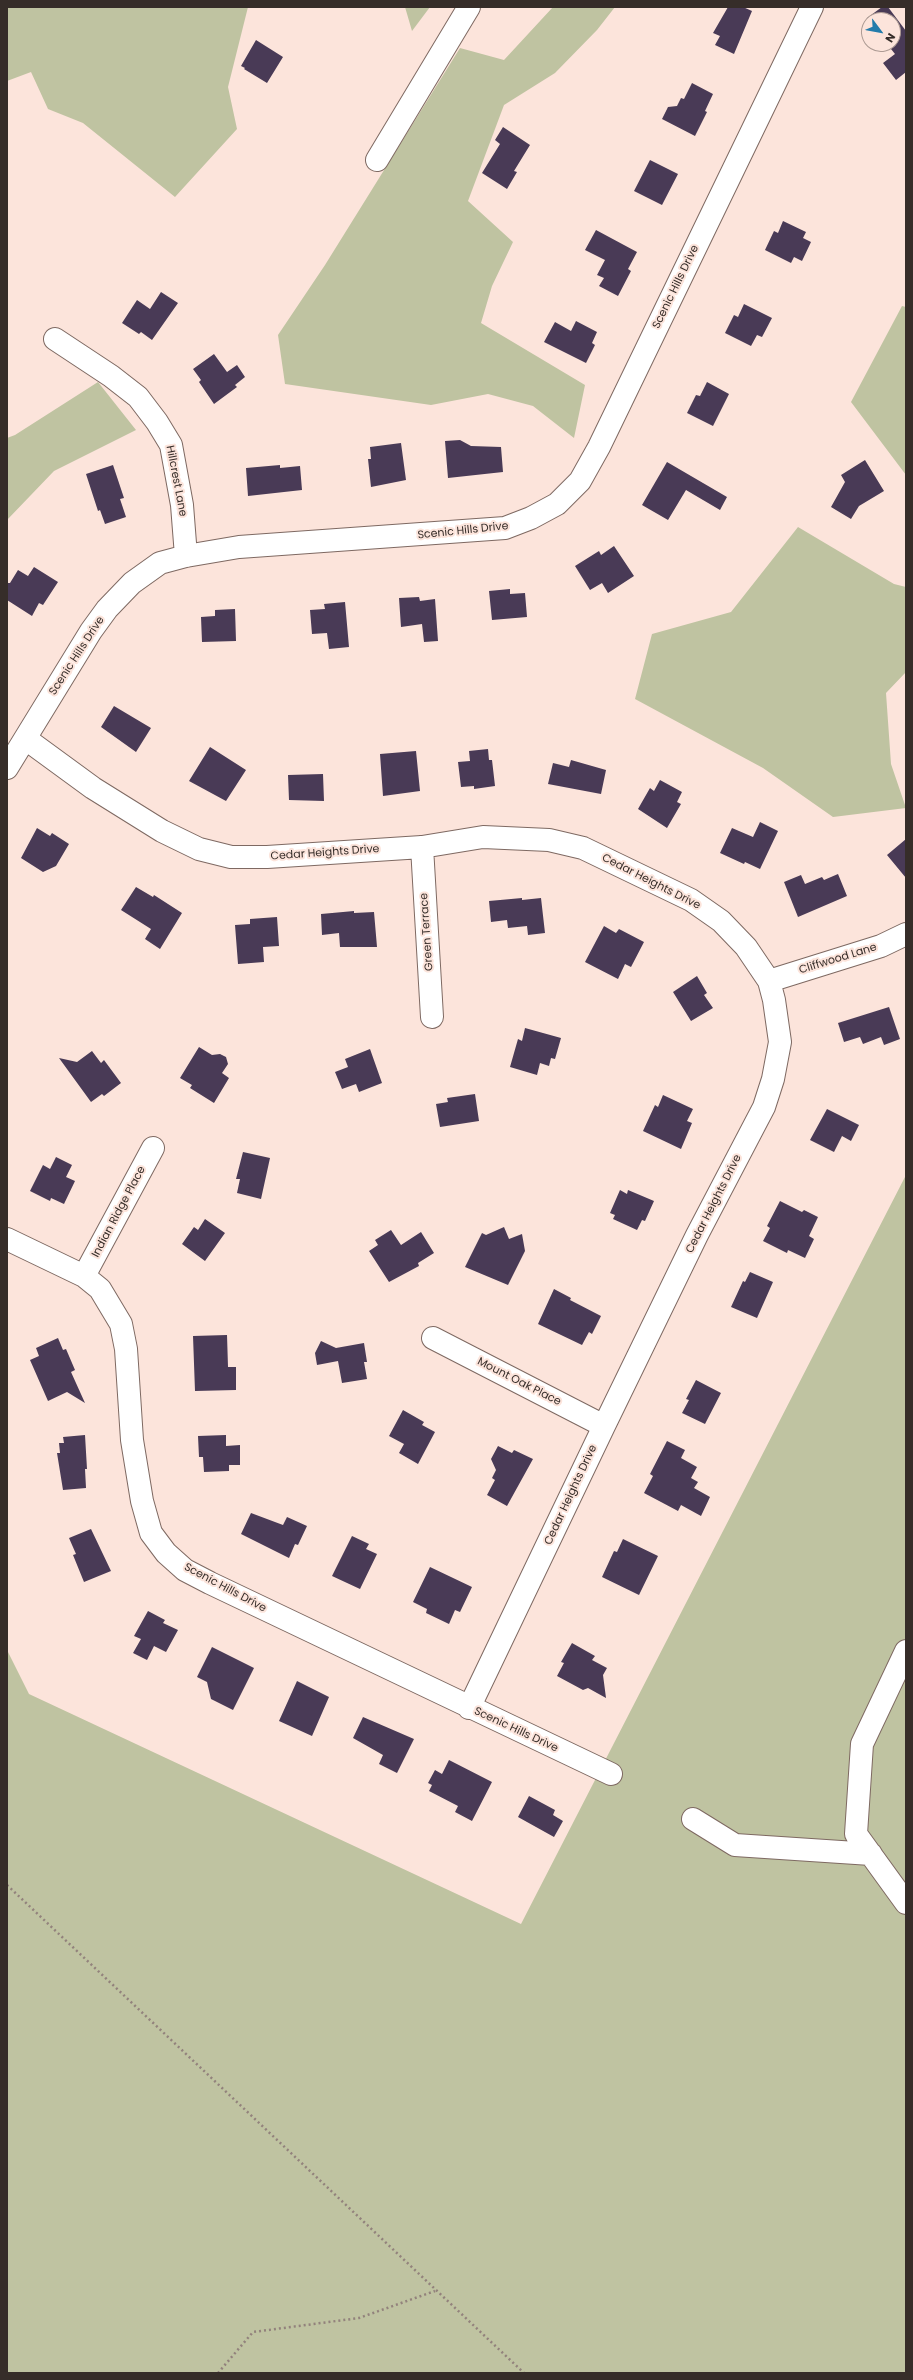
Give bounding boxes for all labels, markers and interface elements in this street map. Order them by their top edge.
north arrow [861,12,901,52]
text: N [881,30,899,46]
street label: Scenic Hills Drive [650,243,702,331]
street label: Hillcrest Lane [163,444,189,518]
street label: Scenic Hills Drive [417,520,509,542]
street label: Scenic Hills Drive [47,614,107,698]
street label: Cedar Heights Drive [270,843,380,863]
street label: Cedar Heights Drive [599,851,703,913]
street label: Green Terrace [418,893,436,971]
street label: Cliffwood Lane [798,941,878,977]
street label: Cedar Heights Drive [683,1152,745,1256]
street label: Indian Ridge Place [89,1164,149,1260]
street label: Mount Oak Place [475,1355,563,1409]
street label: Cedar Heights Drive [542,1443,600,1547]
street label: Scenic Hills Drive [182,1561,268,1615]
street label: Scenic Hills Drive [472,1705,560,1755]

